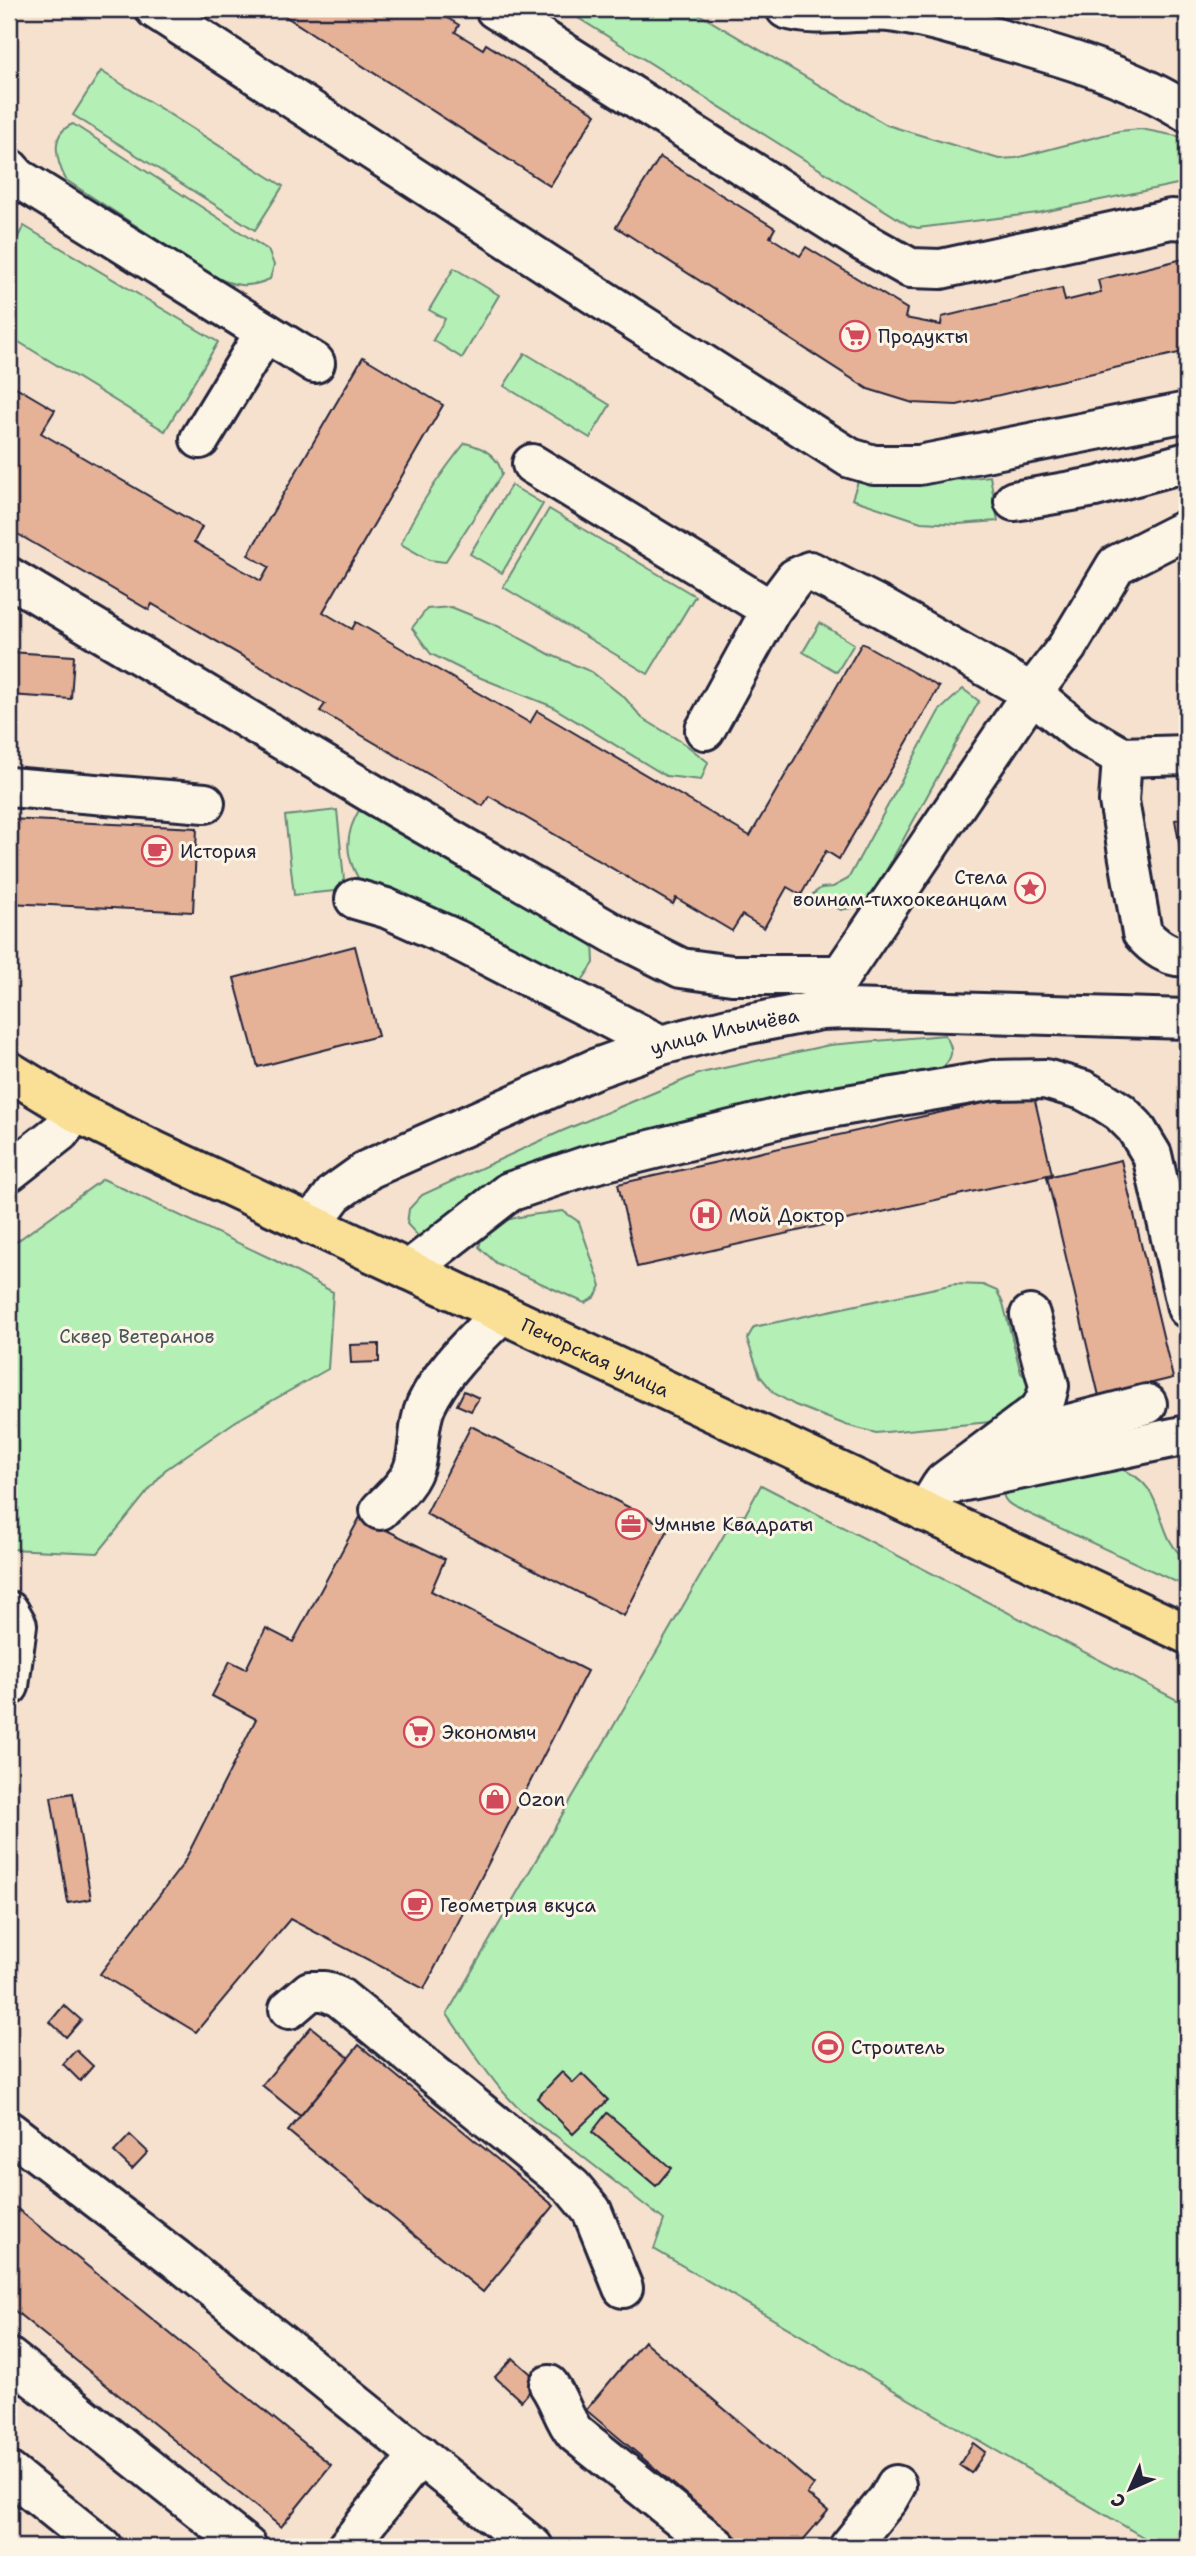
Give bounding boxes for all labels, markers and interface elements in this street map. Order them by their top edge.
supermarket icon: Продукты [838,319,872,353]
place label: Продукты [878,324,968,349]
cafe icon: История [140,834,174,868]
place label: История [180,839,257,864]
place label: Стела воинам-тихоокеанцам [793,865,1007,912]
place icon: Стела воинам-тихоокеанцам [1013,871,1047,905]
street label: улица Ильичёва [646,1002,801,1060]
hospital icon: Мой Доктор [689,1198,723,1232]
place label: Мой Доктор [729,1203,845,1228]
street label: Печорская улица [517,1312,674,1403]
park label: Сквер Ветеранов [59,1324,215,1349]
office icon: Умные Квадраты [614,1507,648,1541]
place label: Умные Квадраты [654,1512,813,1537]
supermarket icon: Экономыч [402,1715,436,1749]
place label: Экономыч [442,1720,536,1745]
shop icon: Ozon [478,1782,512,1816]
place label: Ozon [518,1787,565,1812]
cafe icon: Геометрия вкуса [400,1888,434,1922]
place label: Геометрия вкуса [440,1893,596,1918]
sports icon: Строитель [811,2030,845,2064]
place label: Строитель [851,2035,945,2060]
north arrow [1094,2454,1164,2524]
text: С [1105,2488,1131,2514]

